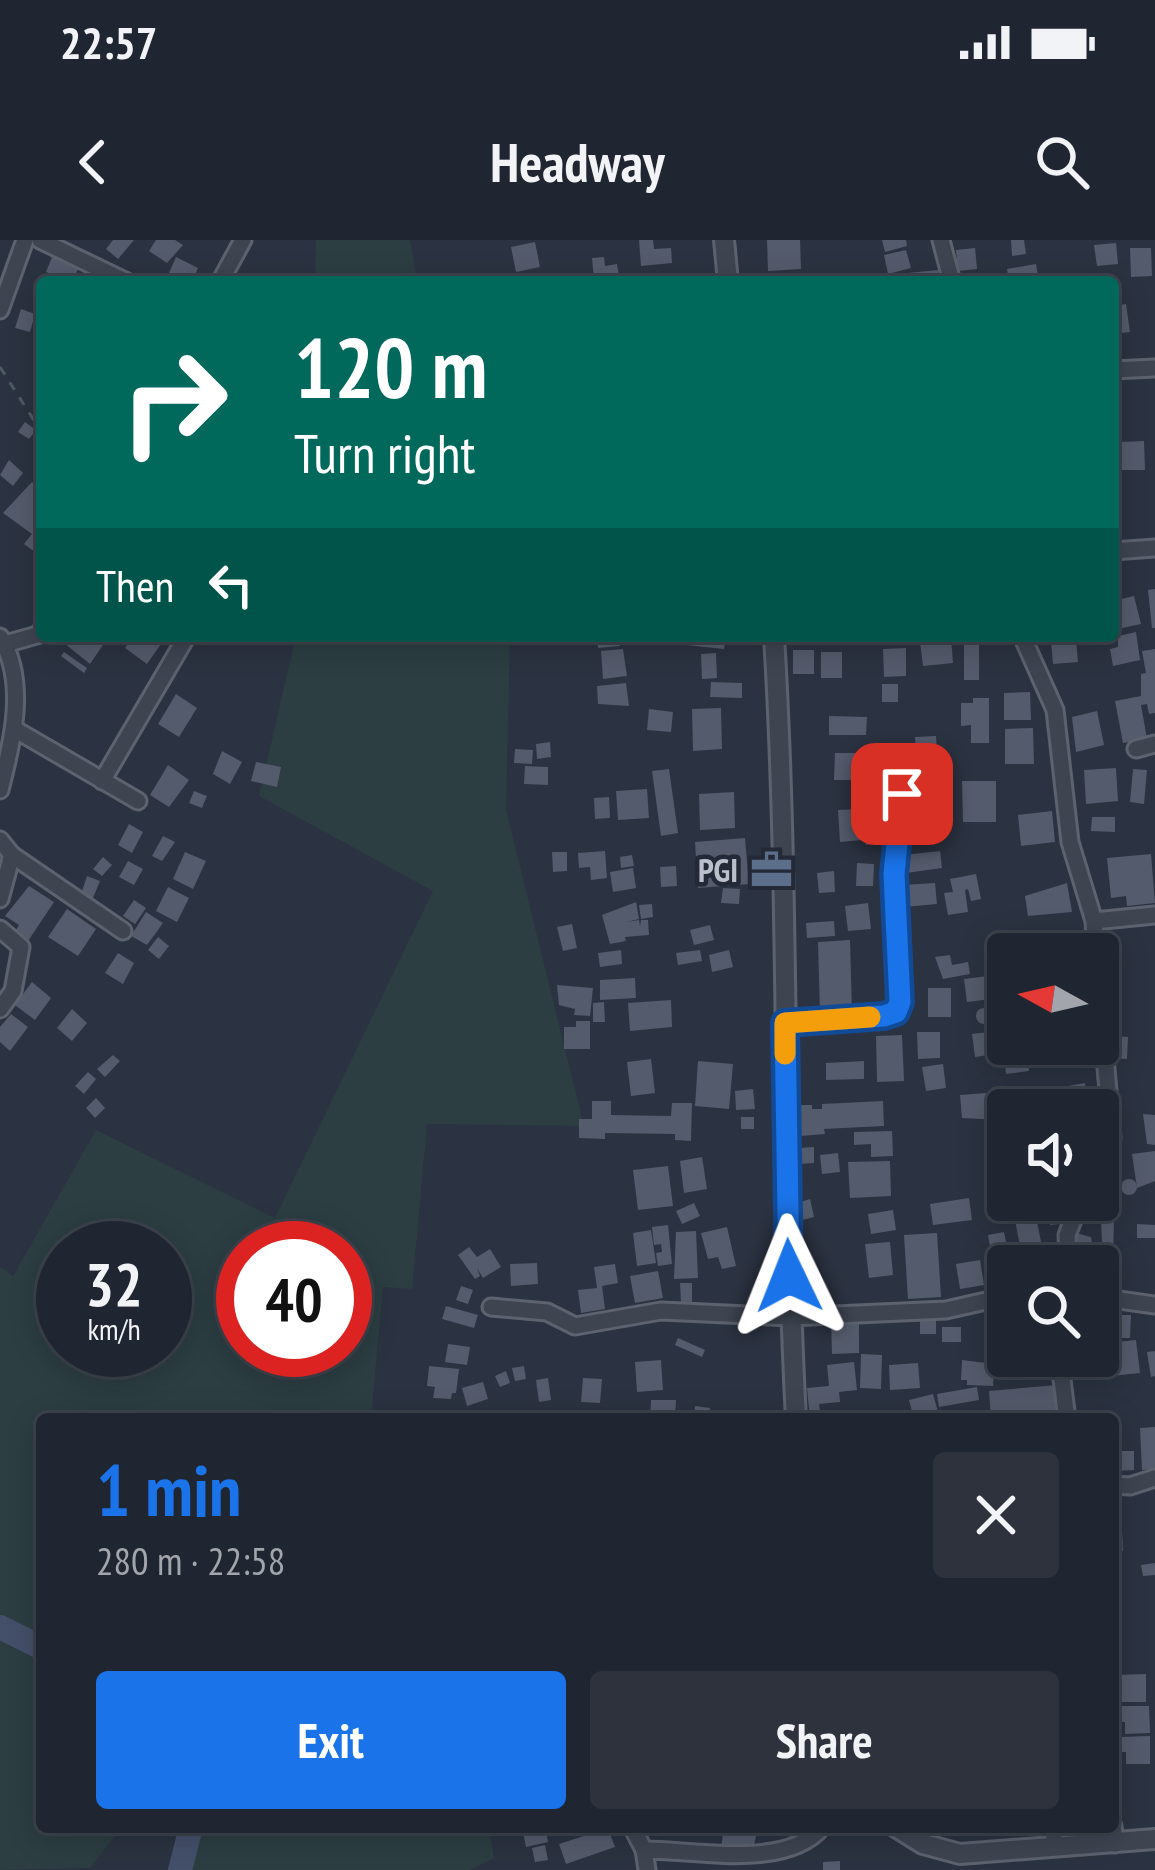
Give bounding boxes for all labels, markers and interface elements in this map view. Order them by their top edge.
text: 22:57 [60,13,157,71]
text: Headway [490,127,665,197]
icon: back [60,129,126,195]
icon: search [1029,129,1095,195]
text: 120 m [294,312,487,421]
icon: right [96,324,252,480]
text: Turn right [294,418,475,488]
icon: left [198,552,264,618]
text: Then [96,556,174,614]
pin [851,743,953,845]
icon: arrive [869,761,935,827]
office icon: PGI [749,846,795,892]
place label: PGI [698,848,738,891]
north arrow [987,933,1119,1065]
map controls [987,933,1119,1377]
button: sound [987,1089,1119,1221]
position arrow [726,1213,852,1339]
speed limit sign: 40 [216,1221,372,1377]
text: 32 [85,1245,143,1323]
button: search [987,1245,1119,1377]
text: km/h [87,1309,141,1348]
text: 1 min [96,1443,241,1536]
button: close [933,1452,1059,1578]
text: 280 m · 22:58 [96,1535,285,1586]
button: Exit [96,1671,566,1809]
button: Share [590,1671,1059,1809]

